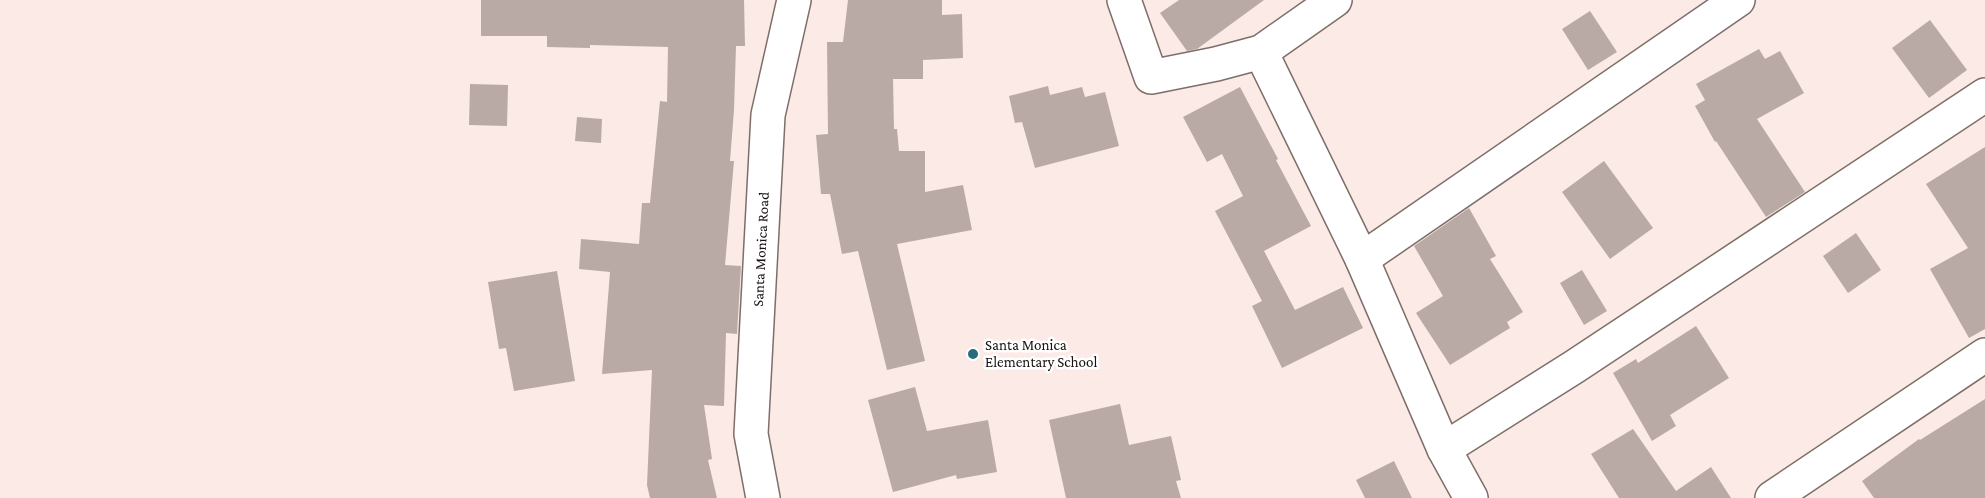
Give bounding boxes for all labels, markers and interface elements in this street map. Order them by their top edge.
street label: Santa Monica Road [750,191,772,307]
place label: Santa Monica Elementary School [985,337,1097,371]
marker: Santa Monica Elementary School [966,347,980,361]

